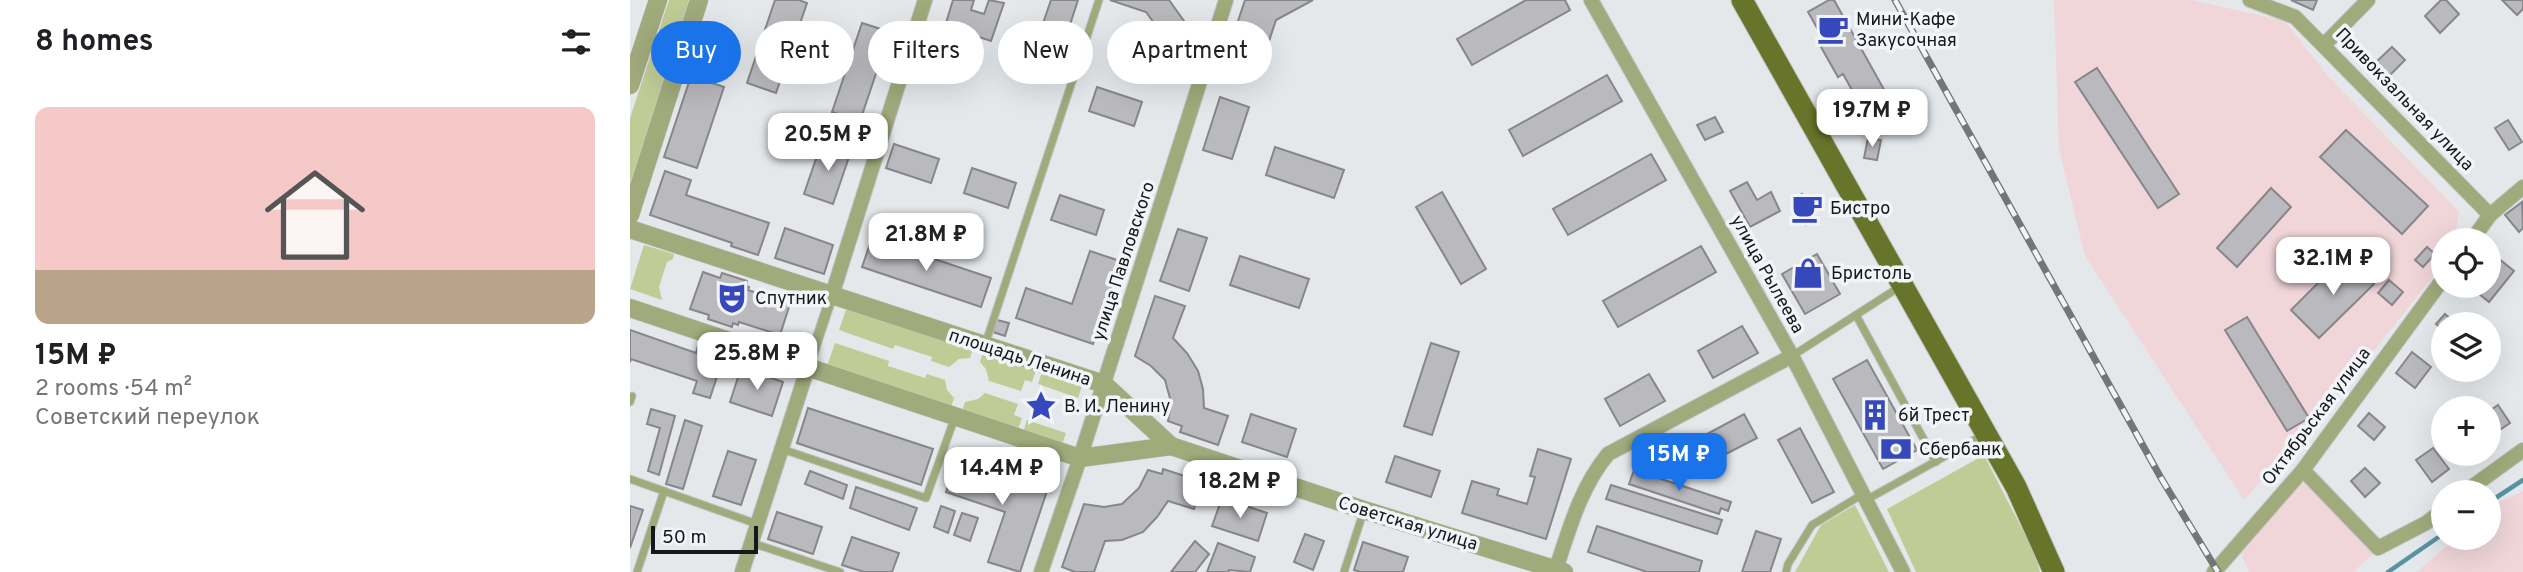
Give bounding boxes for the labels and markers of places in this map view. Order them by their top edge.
place label: Мини-Кафе Закусочная [1856,9,1957,53]
cafe icon: Мини-Кафе Закусочная [1816,12,1850,46]
pin: 19.7M ₽ [1807,90,1937,149]
pin: 20.5M ₽ [763,114,893,173]
cafe icon: Бистро [1790,191,1824,225]
place label: Бистро [1830,198,1890,221]
pin: 21.8M ₽ [861,214,991,273]
pin: 32.1M ₽ [2268,238,2398,297]
shop icon: Бристоль [1791,256,1825,290]
place label: Бристоль [1831,263,1912,286]
theatre icon: Спутник [715,281,749,315]
place label: Спутник [755,288,827,311]
pin: 25.8M ₽ [692,332,822,392]
place icon: В. И. Ленину [1024,389,1058,423]
place label: В. И. Ленину [1064,396,1170,419]
building icon: 6й Трест [1858,398,1892,432]
place label: 6й Трест [1898,405,1969,428]
bank icon: Сбербанк [1879,432,1913,466]
pin: 15M ₽ [1630,434,1728,493]
place label: Сбербанк [1919,439,2002,462]
pin: 14.4M ₽ [937,448,1067,507]
pin: 18.2M ₽ [1175,461,1305,520]

